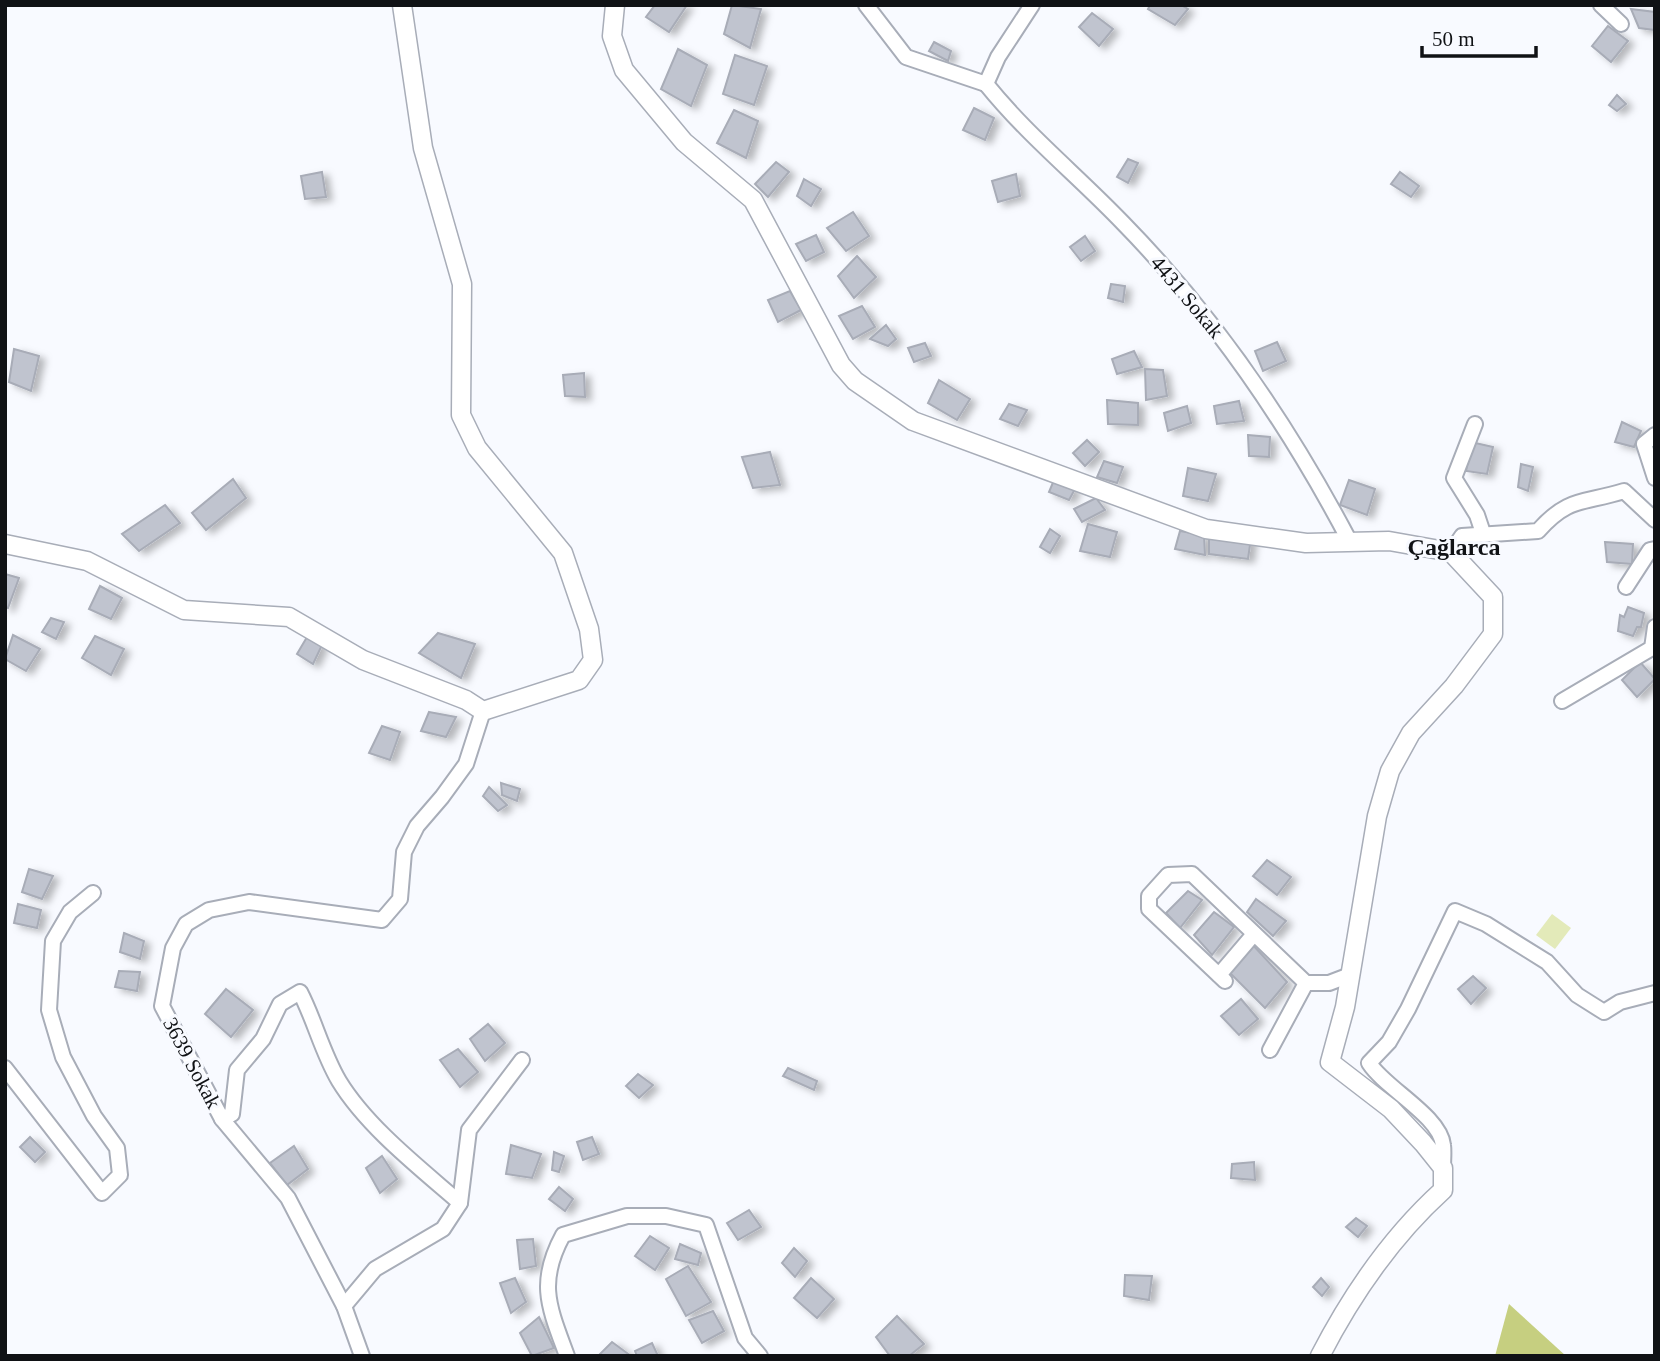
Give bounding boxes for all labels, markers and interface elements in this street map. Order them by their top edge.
scale bar [1422,14,1536,58]
text: 50 m [1432,27,1475,51]
street label: 4431 Sokak [1146,251,1229,343]
district label: Çağlarca [1408,534,1500,560]
street label: 3639 Sokak [158,1013,226,1113]

